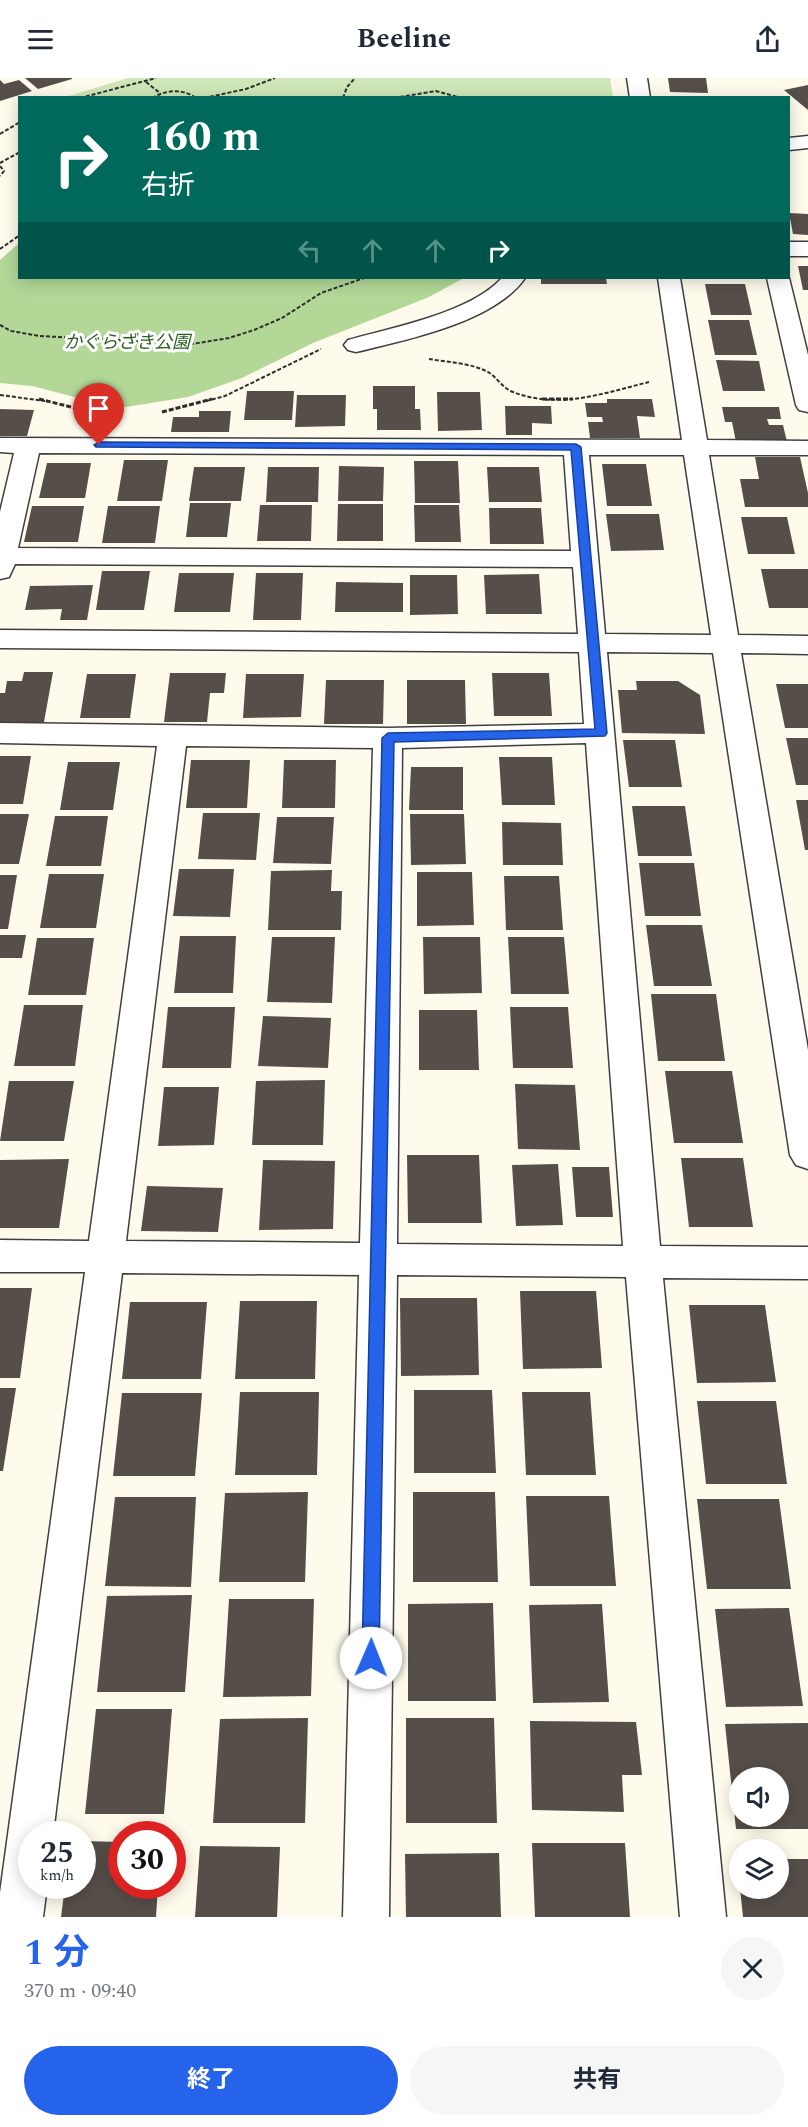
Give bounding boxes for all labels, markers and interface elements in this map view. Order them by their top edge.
text: Beeline [357,18,451,60]
icon: menu [24,23,57,56]
icon: share [751,23,784,56]
text: 160 m [141,106,260,169]
icon: right [42,120,120,198]
text: 右折 [141,165,195,207]
icon: left [293,234,326,267]
icon: ahead [356,234,389,267]
icon: ahead [419,234,452,267]
icon: right [482,234,515,267]
park label: かぐらざき公園 [64,329,193,356]
pin [73,383,124,445]
icon: arrive [82,392,115,425]
position arrow [339,1626,403,1690]
map controls [729,1767,789,1899]
button: sound [729,1767,789,1827]
speed limit sign: 30 [108,1821,186,1899]
text: 25 [40,1830,74,1876]
button: layers [729,1839,789,1899]
text: km/h [40,1864,74,1887]
text: 1 分 [24,1926,89,1981]
button: close [721,1937,784,2000]
text: 370 m · 09:40 [24,1976,136,2006]
button: 終了 [24,2046,398,2115]
button: 共有 [410,2046,784,2115]

